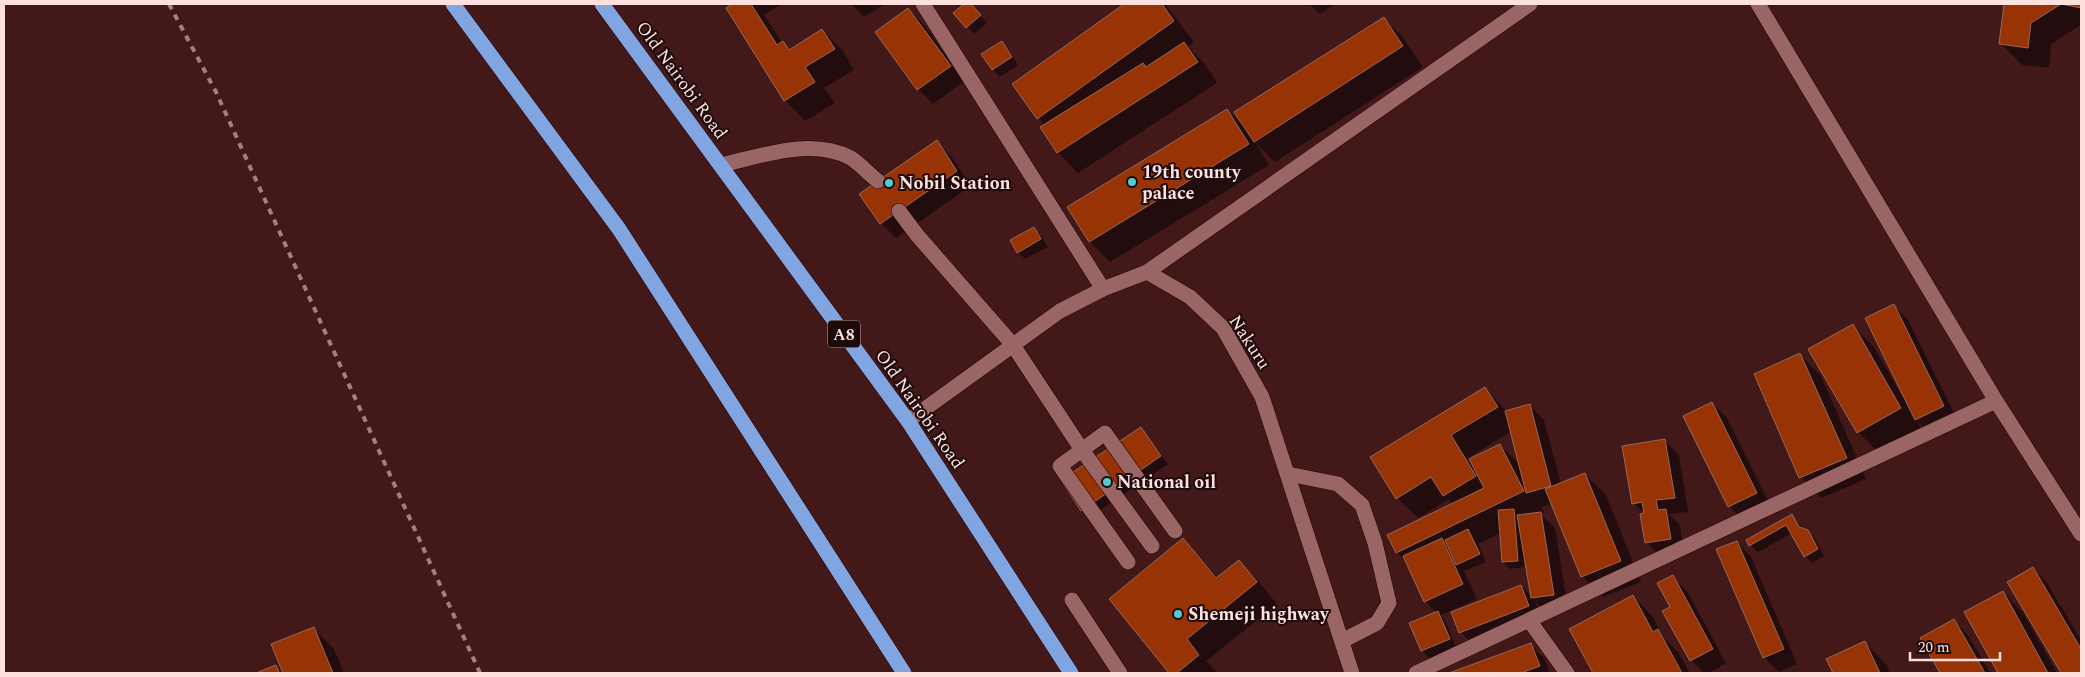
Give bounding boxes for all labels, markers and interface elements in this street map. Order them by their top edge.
street label: Old Nairobi Road [629,15,734,145]
place label: 19th county palace [1142,159,1242,207]
place label: Nobil Station [899,170,1011,197]
marker: 19th county palace [1126,176,1138,188]
marker: Nobil Station [883,177,895,189]
street label: Nakuru [1222,310,1277,375]
road number: A8 [828,320,860,348]
street label: Old Nairobi Road [868,344,971,475]
place label: National oil [1117,469,1216,496]
marker: National oil [1101,476,1113,488]
place label: Shemeji highway [1188,601,1330,628]
marker: Shemeji highway [1172,608,1184,620]
scale bar [1910,630,2000,662]
text: 20 m [1918,636,1950,659]

